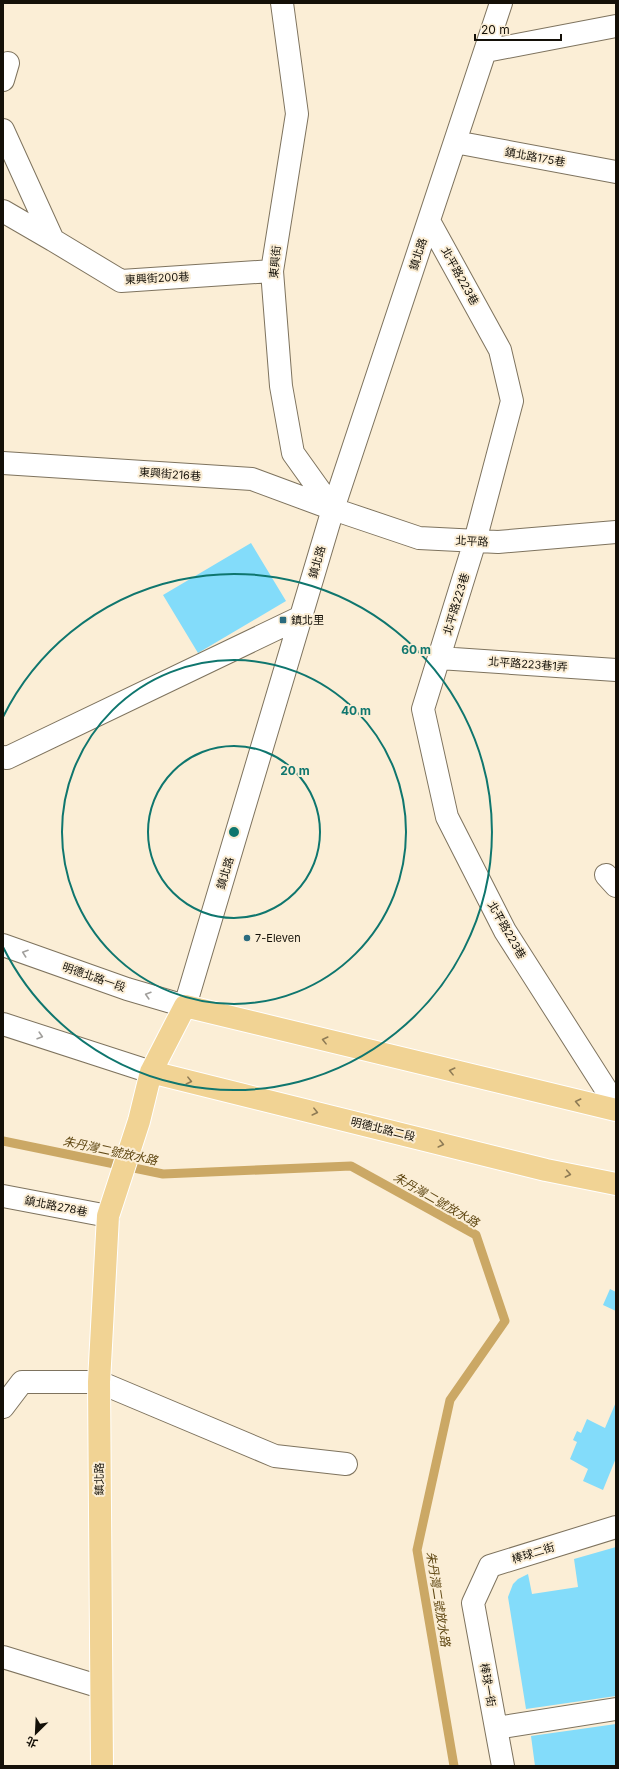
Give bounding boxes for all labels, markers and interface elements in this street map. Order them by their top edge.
scale bar [475,16,561,42]
text: 20 m [481,22,510,37]
street label: 鎮北路175巷 [504,145,566,169]
street label: 鎮北路 [406,236,430,272]
street label: 東興街 [267,245,283,279]
street label: 北平路223巷 [438,245,482,307]
street label: 東興街200巷 [124,269,190,287]
street label: 東興街216巷 [139,465,201,483]
street label: 北平路 [455,533,489,549]
street label: 鎮北路 [306,544,328,580]
street label: 北平路223巷 [440,571,472,637]
place label: 鎮北里 [291,613,324,627]
marker: 鎮北里 [278,615,288,625]
text: 60 m [401,642,431,657]
street label: 北平路223巷1弄 [488,654,568,674]
text: 40 m [341,703,371,718]
text: 20 m [280,763,310,778]
centre of rings [227,825,241,839]
street label: 鎮北路 [213,855,237,891]
street label: 北平路223巷 [485,899,529,961]
place label: 7-Eleven [255,931,301,945]
marker: 7-Eleven [242,933,252,943]
one-way arrow [22,949,29,958]
street label: 明德北路一段 [61,960,127,994]
one-way arrow [145,991,152,1000]
one-way arrow [37,1031,44,1040]
one-way arrow [322,1036,329,1045]
one-way arrow [448,1067,455,1076]
one-way arrow [185,1076,192,1085]
one-way arrow [575,1098,581,1106]
one-way arrow [312,1108,318,1116]
street label: 明德北路二段 [349,1114,417,1144]
water label: 朱丹灣二號放水路 [62,1133,160,1168]
one-way arrow [438,1139,444,1147]
water label: 朱丹灣二號放水路 [391,1169,482,1231]
one-way arrow [564,1169,571,1178]
street label: 鎮北路278巷 [23,1193,89,1219]
street label: 鎮北路 [92,1463,106,1496]
street label: 棒球二街 [510,1540,556,1566]
water label: 朱丹灣二號放水路 [424,1550,454,1648]
street label: 棒球一街 [477,1662,499,1708]
north arrow [16,1713,56,1753]
text: 北 [24,1734,40,1751]

